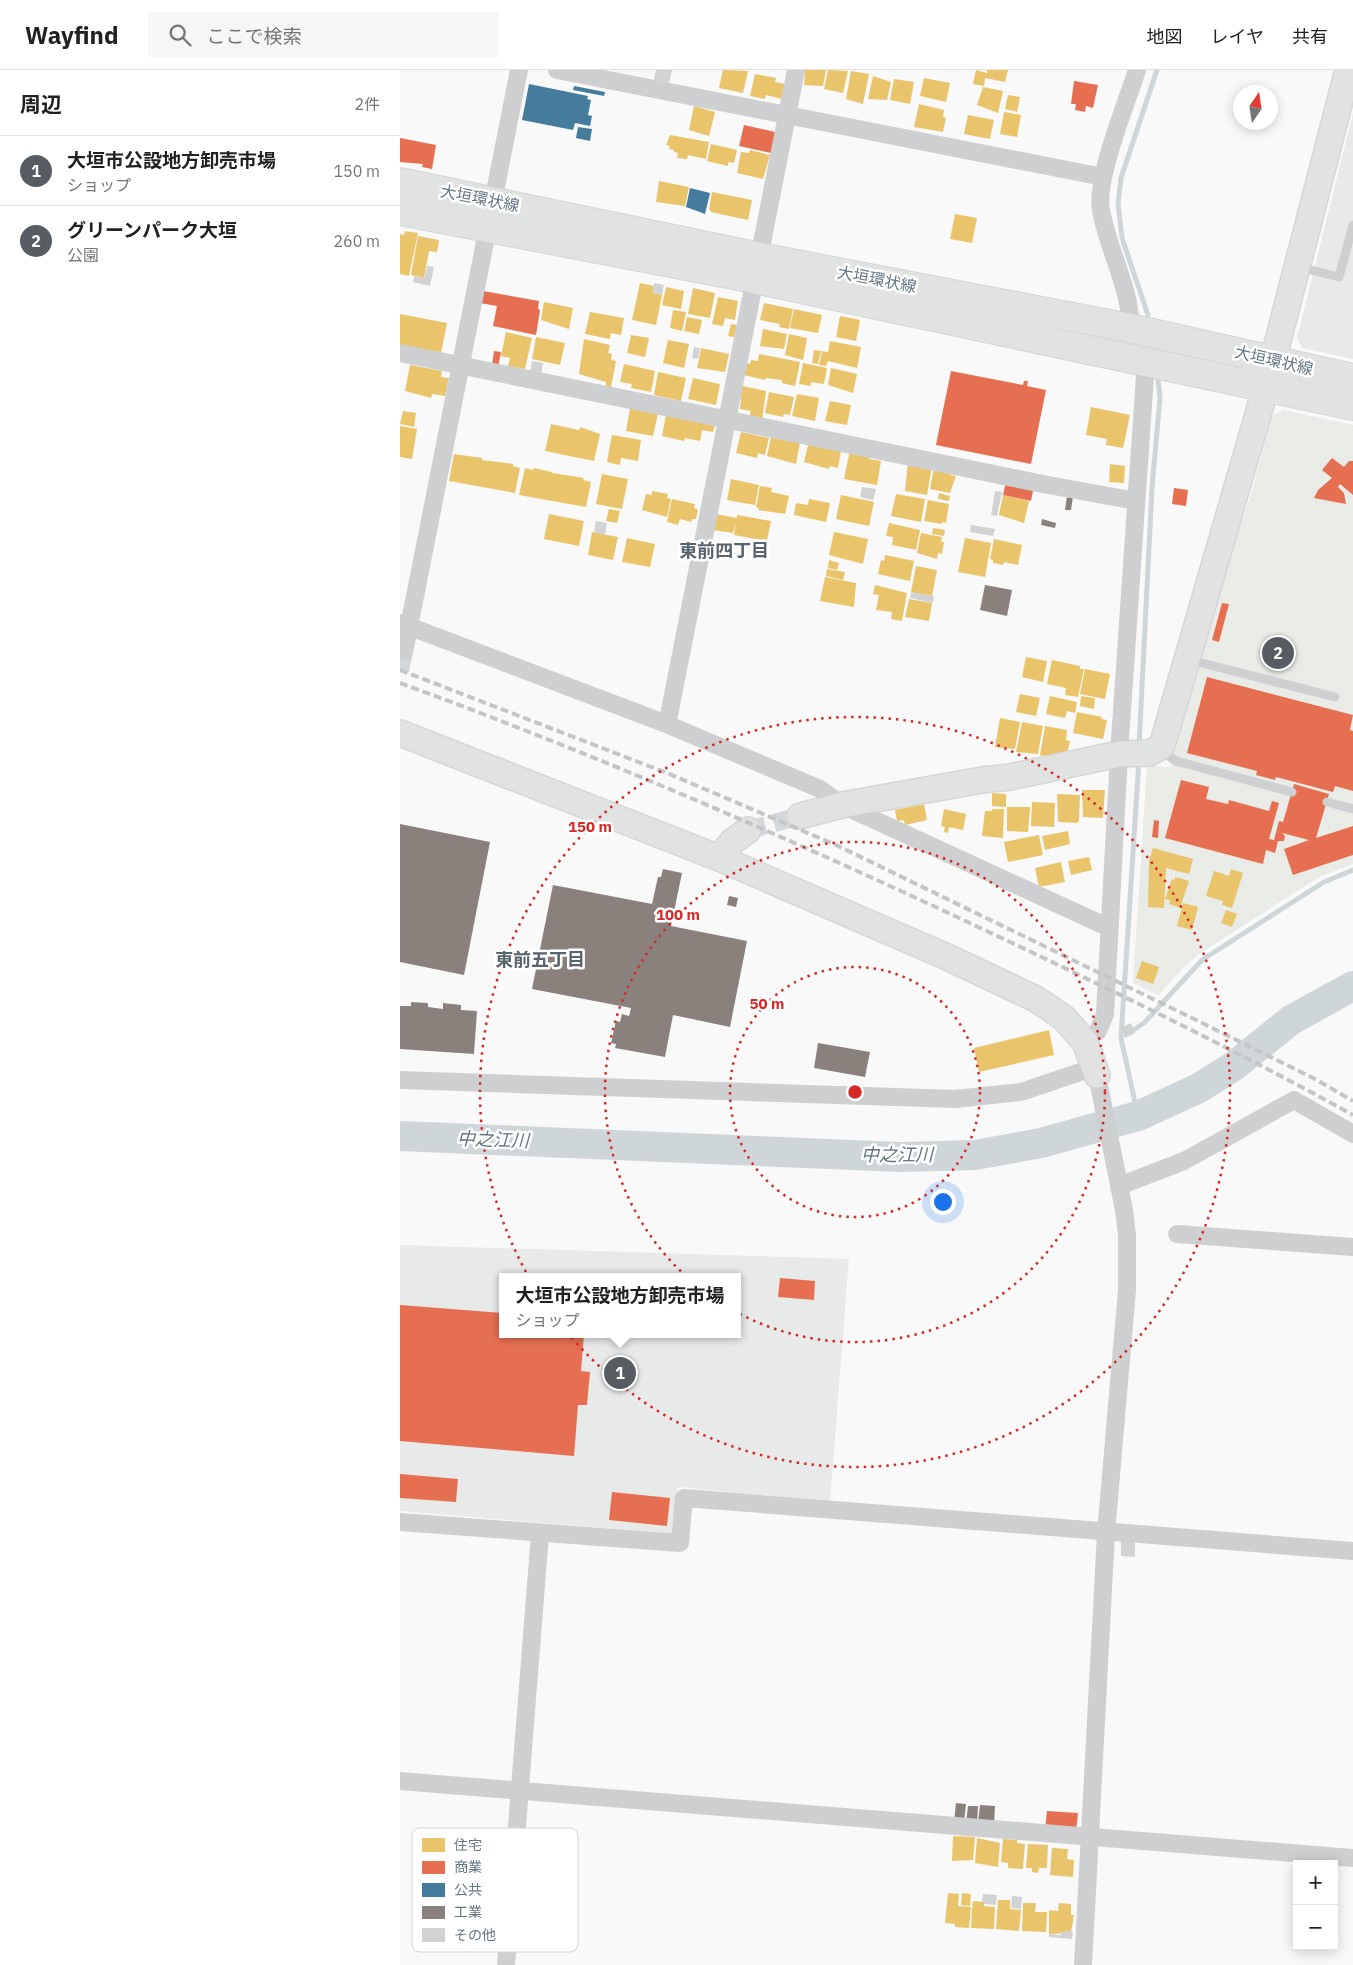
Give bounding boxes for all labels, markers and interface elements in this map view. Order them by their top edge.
search box [148,12,498,57]
text: Wayfind [25,19,118,51]
icon: search [166,21,194,49]
text: ここで検索 [206,24,302,48]
text: 地図 [1147,25,1183,48]
text: レイヤ [1211,25,1264,48]
text: 共有 [1292,25,1328,48]
north arrow [1233,85,1278,130]
text: 周辺 [20,90,62,118]
text: 2件 [354,94,380,114]
text: 大垣市公設地方卸売市場 [67,148,276,172]
text: 1 [31,161,41,181]
text: 150 m [333,161,380,181]
text: ショップ [67,175,131,195]
street label: 大垣環状線 [439,181,521,215]
text: グリーンパーク大垣 [67,218,237,242]
text: 2 [31,231,41,251]
text: 260 m [333,231,380,251]
text: 公園 [67,245,99,265]
street label: 大垣環状線 [836,262,918,296]
street label: 大垣環状線 [1233,341,1315,379]
district label: 東前四丁目 [679,539,769,562]
pin: 2 [1262,634,1294,672]
text: 150 m [568,817,612,836]
text: 100 m [656,905,700,924]
district label: 東前五丁目 [495,948,585,971]
text: 50 m [750,994,784,1013]
centre of rings [846,1083,864,1101]
water label: 中之江川 [457,1127,531,1152]
water label: 中之江川 [861,1143,935,1166]
your location [930,1189,956,1215]
popup [499,1273,741,1338]
text: 大垣市公設地方卸売市場 [515,1283,725,1307]
text: ショップ [515,1310,580,1330]
pin: 1 [604,1354,636,1392]
legend [412,1828,578,1952]
text: 住宅 [454,1836,482,1854]
text: 商業 [454,1858,482,1876]
map controls [1293,1860,1338,1950]
button: + [1293,1860,1338,1905]
text: 公共 [454,1881,482,1899]
text: 工業 [454,1903,482,1921]
button: − [1293,1905,1338,1950]
text: その他 [454,1926,496,1944]

